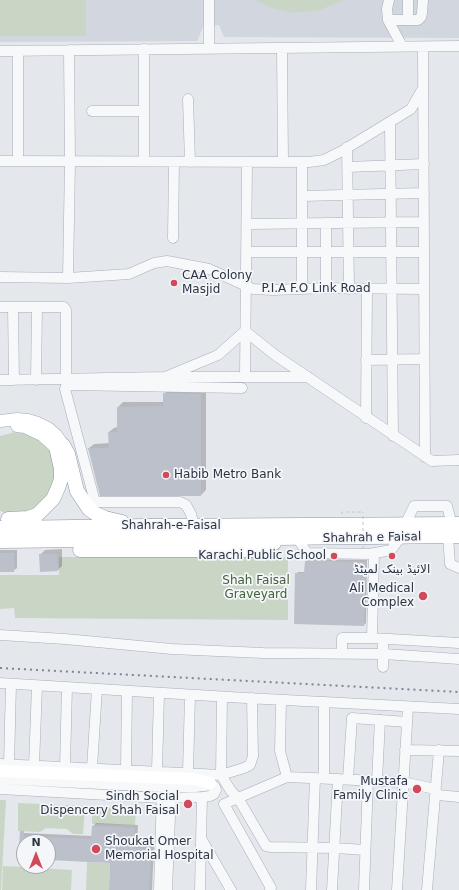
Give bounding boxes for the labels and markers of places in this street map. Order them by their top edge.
place label: CAA Colony Masjid [182,269,252,297]
marker: CAA Colony Masjid [169,278,179,288]
place label: Habib Metro Bank [174,468,281,482]
marker: Habib Metro Bank [161,470,171,480]
place label: Karachi Public School [198,549,326,563]
marker: Karachi Public School [329,551,339,561]
marker: الائیڈ بینک لمیٹڈ [387,551,397,561]
place label: الائیڈ بینک لمیٹڈ [354,563,430,577]
place label: Ali Medical Complex [349,582,414,610]
marker: Ali Medical Complex [417,590,429,602]
place label: Mustafa Family Clinic [333,775,408,803]
marker: Mustafa Family Clinic [411,783,423,795]
place label: Sindh Social Dispencery Shah Faisal [40,790,179,818]
marker: Sindh Social Dispencery Shah Faisal [182,798,194,810]
place label: Shoukat Omer Memorial Hospital [105,835,213,863]
marker: Shoukat Omer Memorial Hospital [90,843,102,855]

